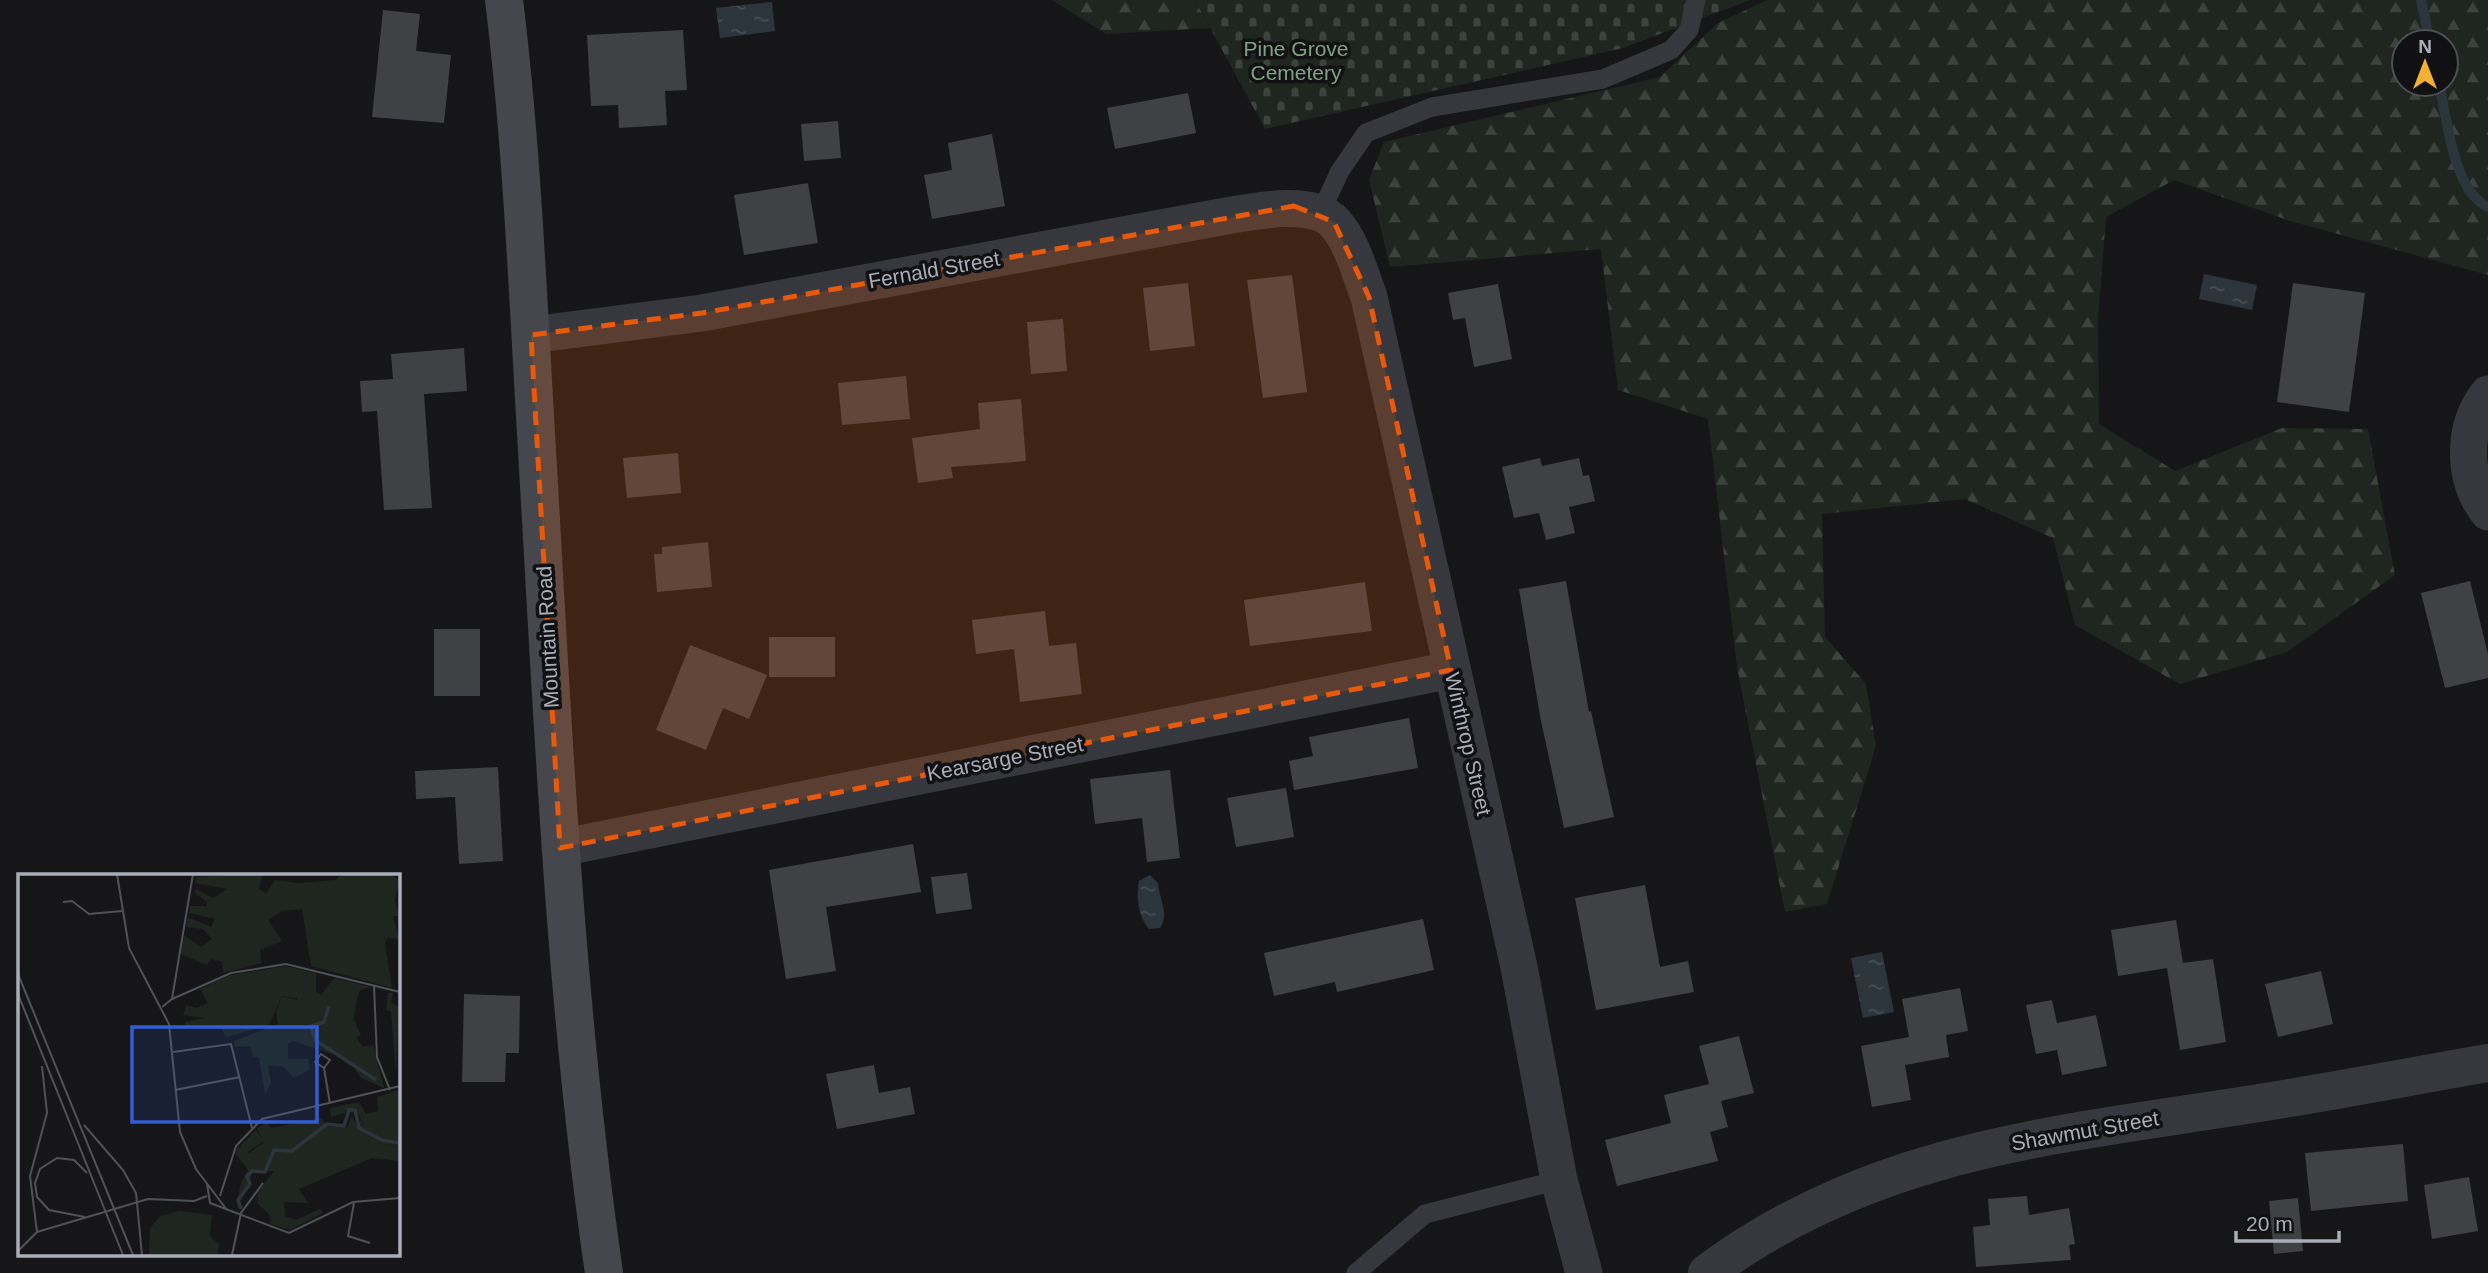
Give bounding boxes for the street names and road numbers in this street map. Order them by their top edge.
street label: Fernald Street [866,247,1002,292]
street label: Mountain Road [532,565,563,709]
street label: Winthrop Street [1441,670,1496,818]
street label: Kearsarge Street [925,732,1085,785]
street label: Shawmut Street [2009,1106,2161,1155]

